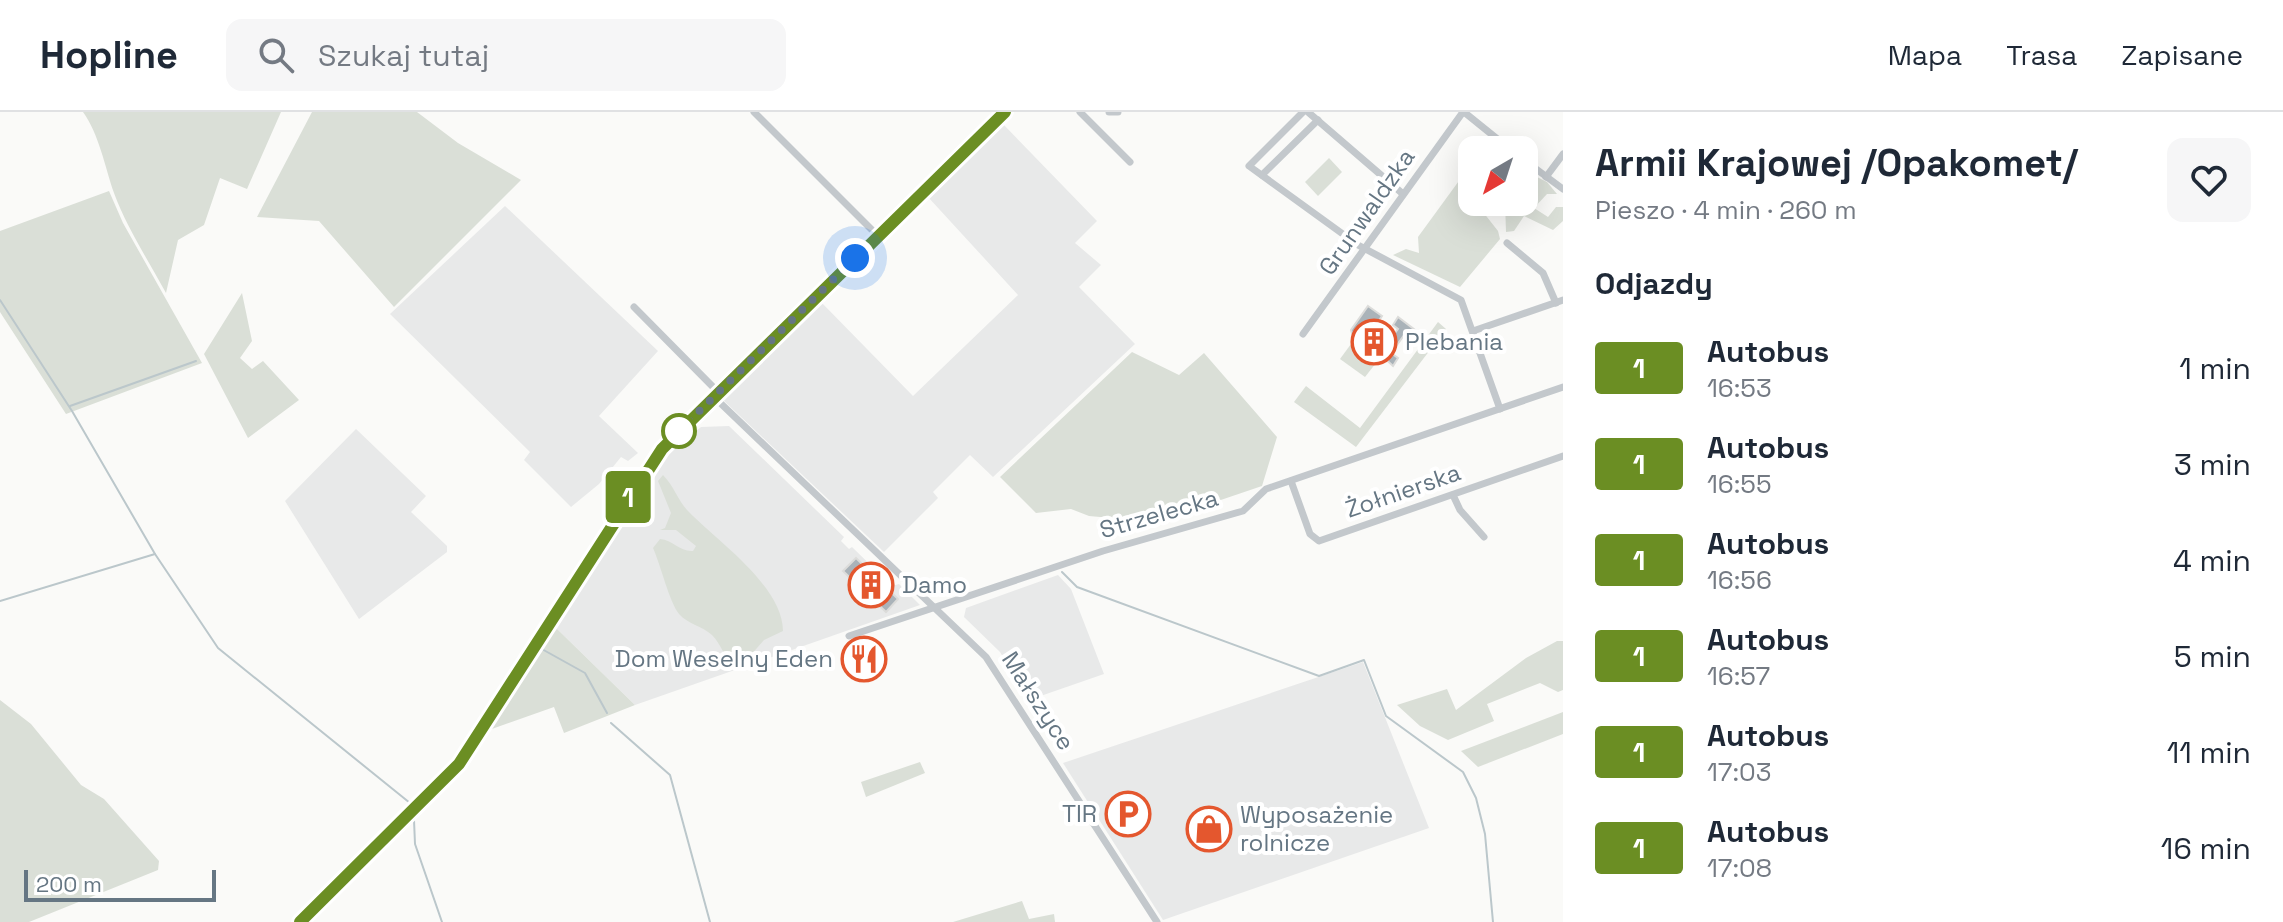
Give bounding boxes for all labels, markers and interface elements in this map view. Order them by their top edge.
search box [226,19,786,91]
text: Hopline [40,31,178,79]
icon: search [254,33,298,77]
text: Szukaj tutaj [318,36,489,75]
text: Mapa [1888,37,1962,73]
text: Trasa [2006,37,2077,73]
text: Zapisane [2121,37,2243,73]
north arrow [1458,136,1538,216]
map controls [1458,136,1538,216]
button: heart [2167,138,2251,222]
text: Armii Krajowej /Opakomet/ [1595,139,2078,187]
street label: Grunwaldzka [1312,142,1422,281]
text: Pieszo · 4 min · 260 m [1595,193,1857,227]
your location [835,238,875,278]
text: Odjazdy [1595,264,1713,303]
building icon: Plebania [1350,318,1398,366]
place label: Plebania [1405,326,1503,357]
text: Autobus [1707,332,1829,371]
text: 1 min [2179,349,2251,388]
text: 1 [1633,350,1645,386]
text: 16:53 [1707,371,1772,405]
unlabelled marker [662,414,696,448]
text: Autobus [1707,428,1829,467]
text: 3 min [2174,445,2251,484]
text: 1 [1633,446,1645,482]
street label: Żołnierska [1341,456,1465,525]
text: 16:55 [1707,467,1772,501]
line badge: 1 [602,471,654,523]
text: 1 [622,479,634,515]
street label: Strzelecka [1096,482,1222,545]
text: Autobus [1707,524,1829,563]
text: 4 min [2173,541,2251,580]
text: 1 [1633,542,1645,578]
building icon: Damo [847,561,895,609]
text: 16:56 [1707,563,1772,597]
place label: Damo [902,569,967,600]
text: Autobus [1707,620,1829,659]
restaurant icon: Dom Weselny Eden [840,635,888,683]
text: 5 min [2174,637,2251,676]
text: 1 [1633,638,1645,674]
place label: Dom Weselny Eden [615,643,833,674]
street label: Małszyce [995,645,1082,756]
text: 16:57 [1707,659,1770,693]
text: Autobus [1707,716,1829,755]
text: 11 min [2167,733,2251,772]
text: 1 [1633,734,1645,770]
text: 17:03 [1707,755,1771,789]
parking icon: TIR [1104,790,1152,838]
place label: TIR [1062,798,1097,829]
place label: Wyposażenie rolnicze [1240,799,1393,858]
shop icon: Wyposażenie rolnicze [1185,805,1233,853]
text: Autobus [1707,812,1829,851]
text: 16 min [2161,829,2251,868]
text: 1 [1633,830,1645,866]
text: 17:08 [1707,851,1772,885]
scale bar [24,866,216,902]
text: 200 m [36,870,102,898]

